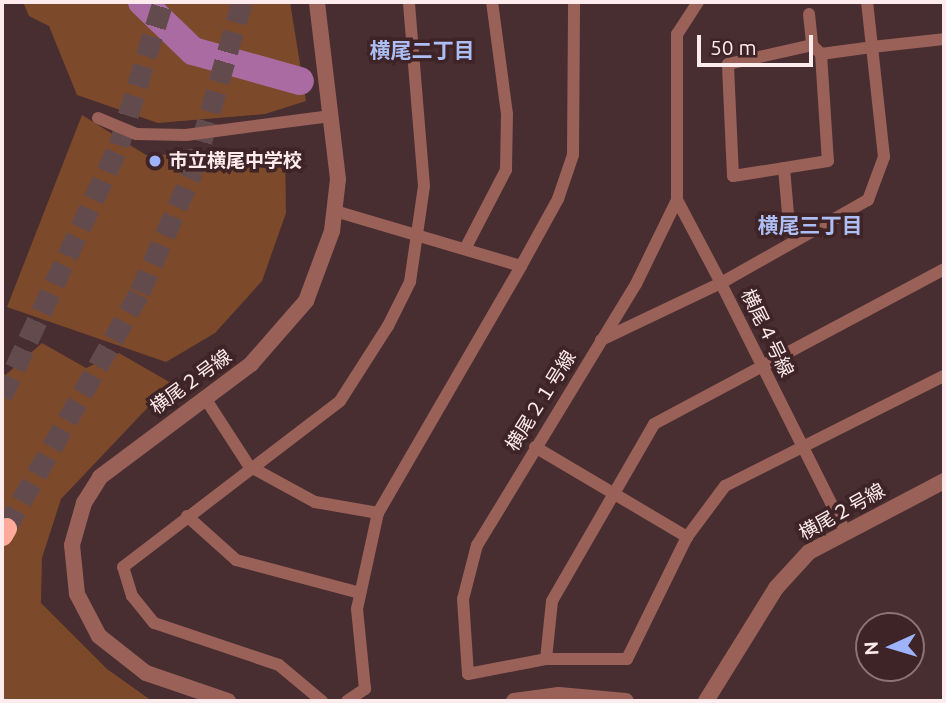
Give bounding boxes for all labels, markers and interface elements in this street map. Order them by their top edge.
scale bar [701,21,816,65]
text: 50 m [710,35,757,59]
district label: 横尾二丁目 [370,37,474,63]
place label: 市立横尾中学校 [169,150,302,172]
marker: 市立横尾中学校 [147,153,163,169]
district label: 横尾三丁目 [758,212,862,238]
street label: 横尾４号線 [736,285,798,381]
street label: 横尾２号線 [146,345,236,419]
street label: 横尾２１号線 [501,347,581,455]
street label: 横尾２号線 [795,479,889,545]
north arrow [855,612,925,682]
text: N [860,640,883,656]

